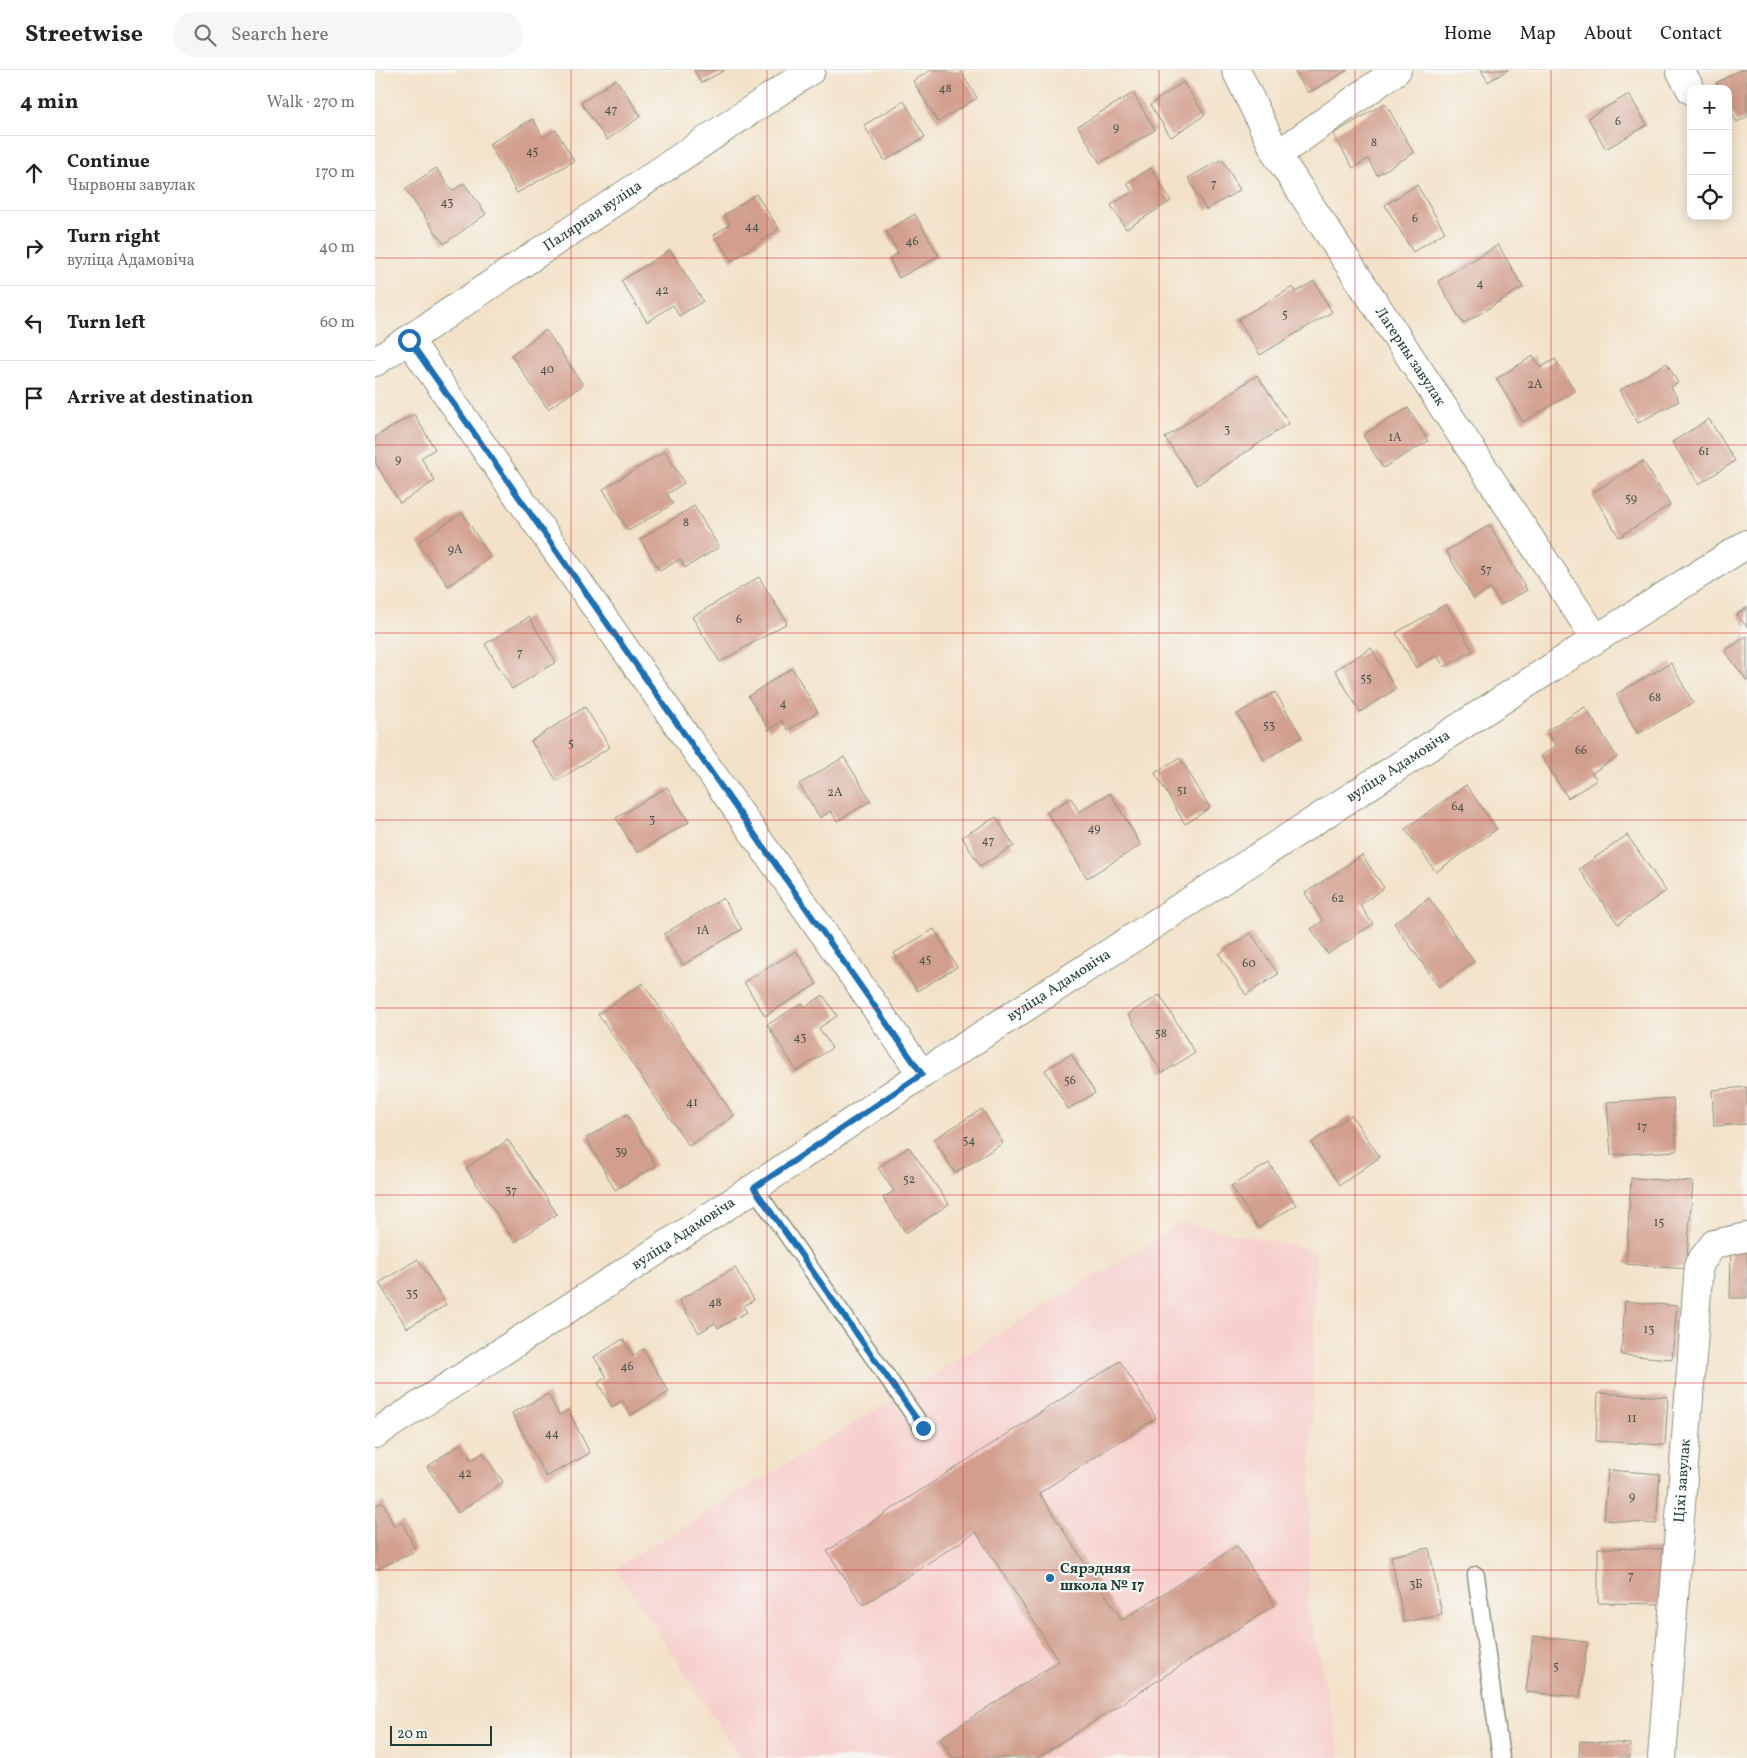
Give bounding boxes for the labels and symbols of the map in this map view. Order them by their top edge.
house number: 48 [938,81,952,97]
house number: 47 [605,102,618,118]
house number: 6 [1615,114,1621,130]
house number: 9 [1113,120,1119,136]
house number: 8 [1371,135,1377,151]
house number: 45 [526,144,539,160]
street label: Палярная вуліца [539,176,646,257]
house number: 7 [1211,176,1217,192]
house number: 43 [441,195,453,211]
house number: 6 [1412,211,1418,227]
house number: 44 [745,219,759,235]
house number: 46 [905,234,919,250]
house number: 4 [1476,276,1484,292]
house number: 42 [655,283,669,299]
street label: Лагерны завулак [1370,303,1450,410]
house number: 5 [1282,307,1288,323]
route start [398,329,421,352]
house number: 40 [540,362,554,378]
house number: 2А [1528,377,1543,393]
house number: 3 [1224,422,1230,438]
house number: 1А [1388,430,1402,446]
house number: 61 [1699,444,1709,460]
house number: 9 [395,452,401,468]
house number: 59 [1625,491,1637,507]
house number: 8 [683,515,689,531]
house number: 9А [448,542,463,558]
house number: 57 [1480,562,1492,578]
house number: 6 [736,612,742,628]
house number: 7 [517,645,523,661]
house number: 55 [1360,671,1372,687]
house number: 68 [1649,690,1661,706]
house number: 4 [779,696,787,712]
house number: 53 [1263,718,1275,734]
street label: вуліца Адамовіча [1342,725,1455,808]
house number: 5 [568,736,574,752]
house number: 66 [1575,743,1587,759]
house number: 51 [1177,783,1187,799]
house number: 2А [828,785,843,801]
house number: 64 [1452,799,1464,815]
house number: 3 [649,812,655,828]
house number: 49 [1087,821,1101,837]
house number: 47 [982,833,995,849]
house number: 62 [1332,891,1344,907]
house number: 1А [696,923,710,939]
street label: вуліца Адамовіча [1003,944,1115,1027]
house number: 45 [919,952,932,968]
house number: 60 [1242,956,1256,972]
house number: 58 [1155,1026,1167,1042]
house number: 43 [794,1030,806,1046]
house number: 56 [1064,1073,1076,1089]
house number: 41 [686,1095,698,1111]
house number: 17 [1637,1119,1647,1135]
house number: 54 [963,1133,975,1149]
house number: 39 [615,1144,627,1160]
house number: 52 [903,1172,915,1188]
house number: 37 [505,1183,517,1199]
street label: вуліца Адамовіча [628,1192,740,1275]
house number: 15 [1654,1215,1664,1231]
house number: 35 [406,1286,418,1302]
house number: 48 [708,1295,722,1311]
house number: 13 [1644,1322,1654,1338]
house number: 46 [620,1359,634,1375]
house number: 11 [1627,1411,1637,1427]
route end [912,1417,935,1440]
house number: 44 [545,1426,559,1442]
street label: Ціхі завулак [1669,1438,1696,1523]
house number: 42 [458,1466,472,1482]
house number: 9 [1629,1489,1635,1505]
place label: Сярэдняя школа № 17 [1060,1559,1144,1597]
house number: 7 [1628,1568,1634,1584]
marker: Сярэдняя школа № 17 [1044,1572,1056,1584]
house number: 3Б [1409,1577,1423,1593]
house number: 5 [1553,1659,1559,1675]
scale bar [390,1723,493,1746]

